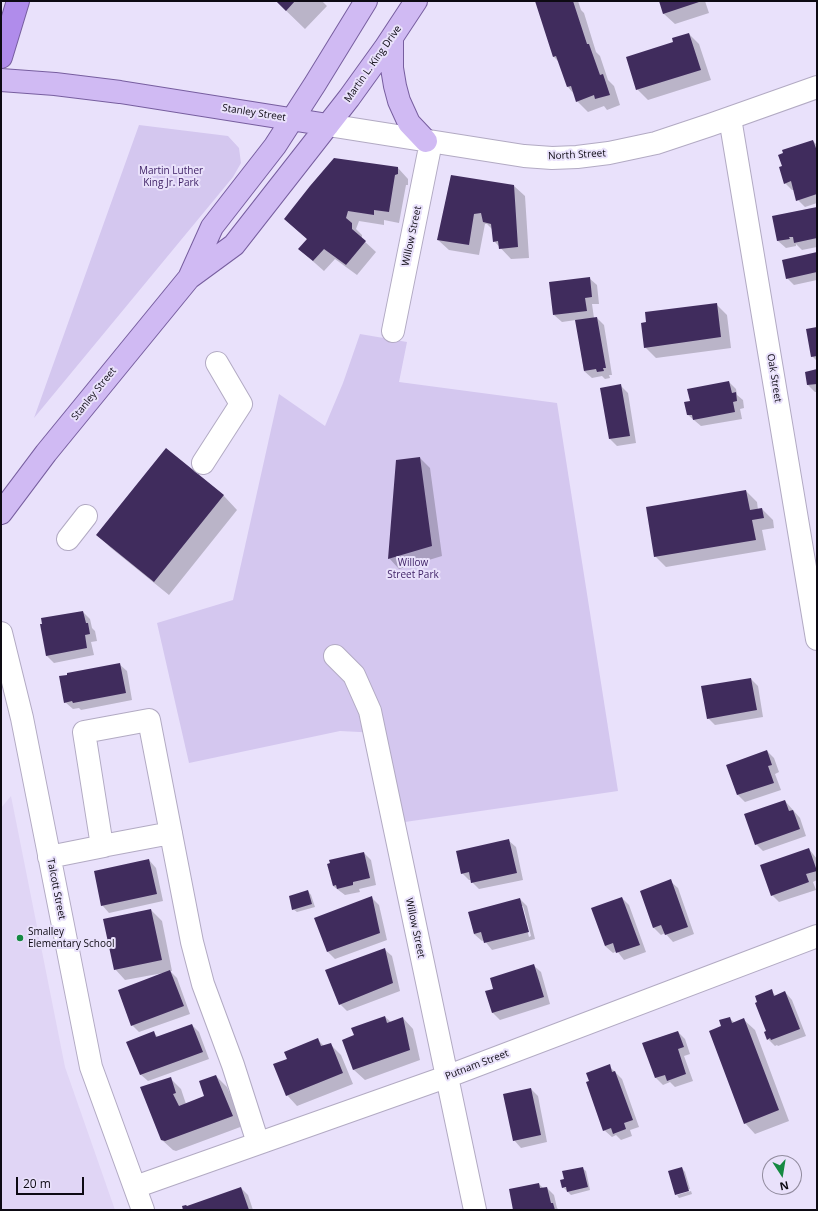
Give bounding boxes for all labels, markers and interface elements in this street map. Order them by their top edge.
street label: Martin L. King Drive [342,23,404,105]
street label: Stanley Street [221,102,287,124]
street label: North Street [548,147,606,163]
park label: Martin Luther King Jr. Park [139,165,203,188]
street label: Willow Street [400,205,424,267]
street label: Oak Street [764,353,784,403]
street label: Stanley Street [69,365,119,423]
park label: Willow Street Park [387,557,439,580]
street label: Talcott Street [44,857,68,921]
street label: Willow Street [403,897,427,959]
place label: Smalley Elementary School [28,926,114,950]
marker: Smalley Elementary School [15,933,25,943]
street label: Putnam Street [443,1047,511,1083]
north arrow [762,1155,802,1195]
scale bar [18,1169,86,1195]
text: 20 m [23,1175,51,1192]
text: N [778,1178,790,1195]

